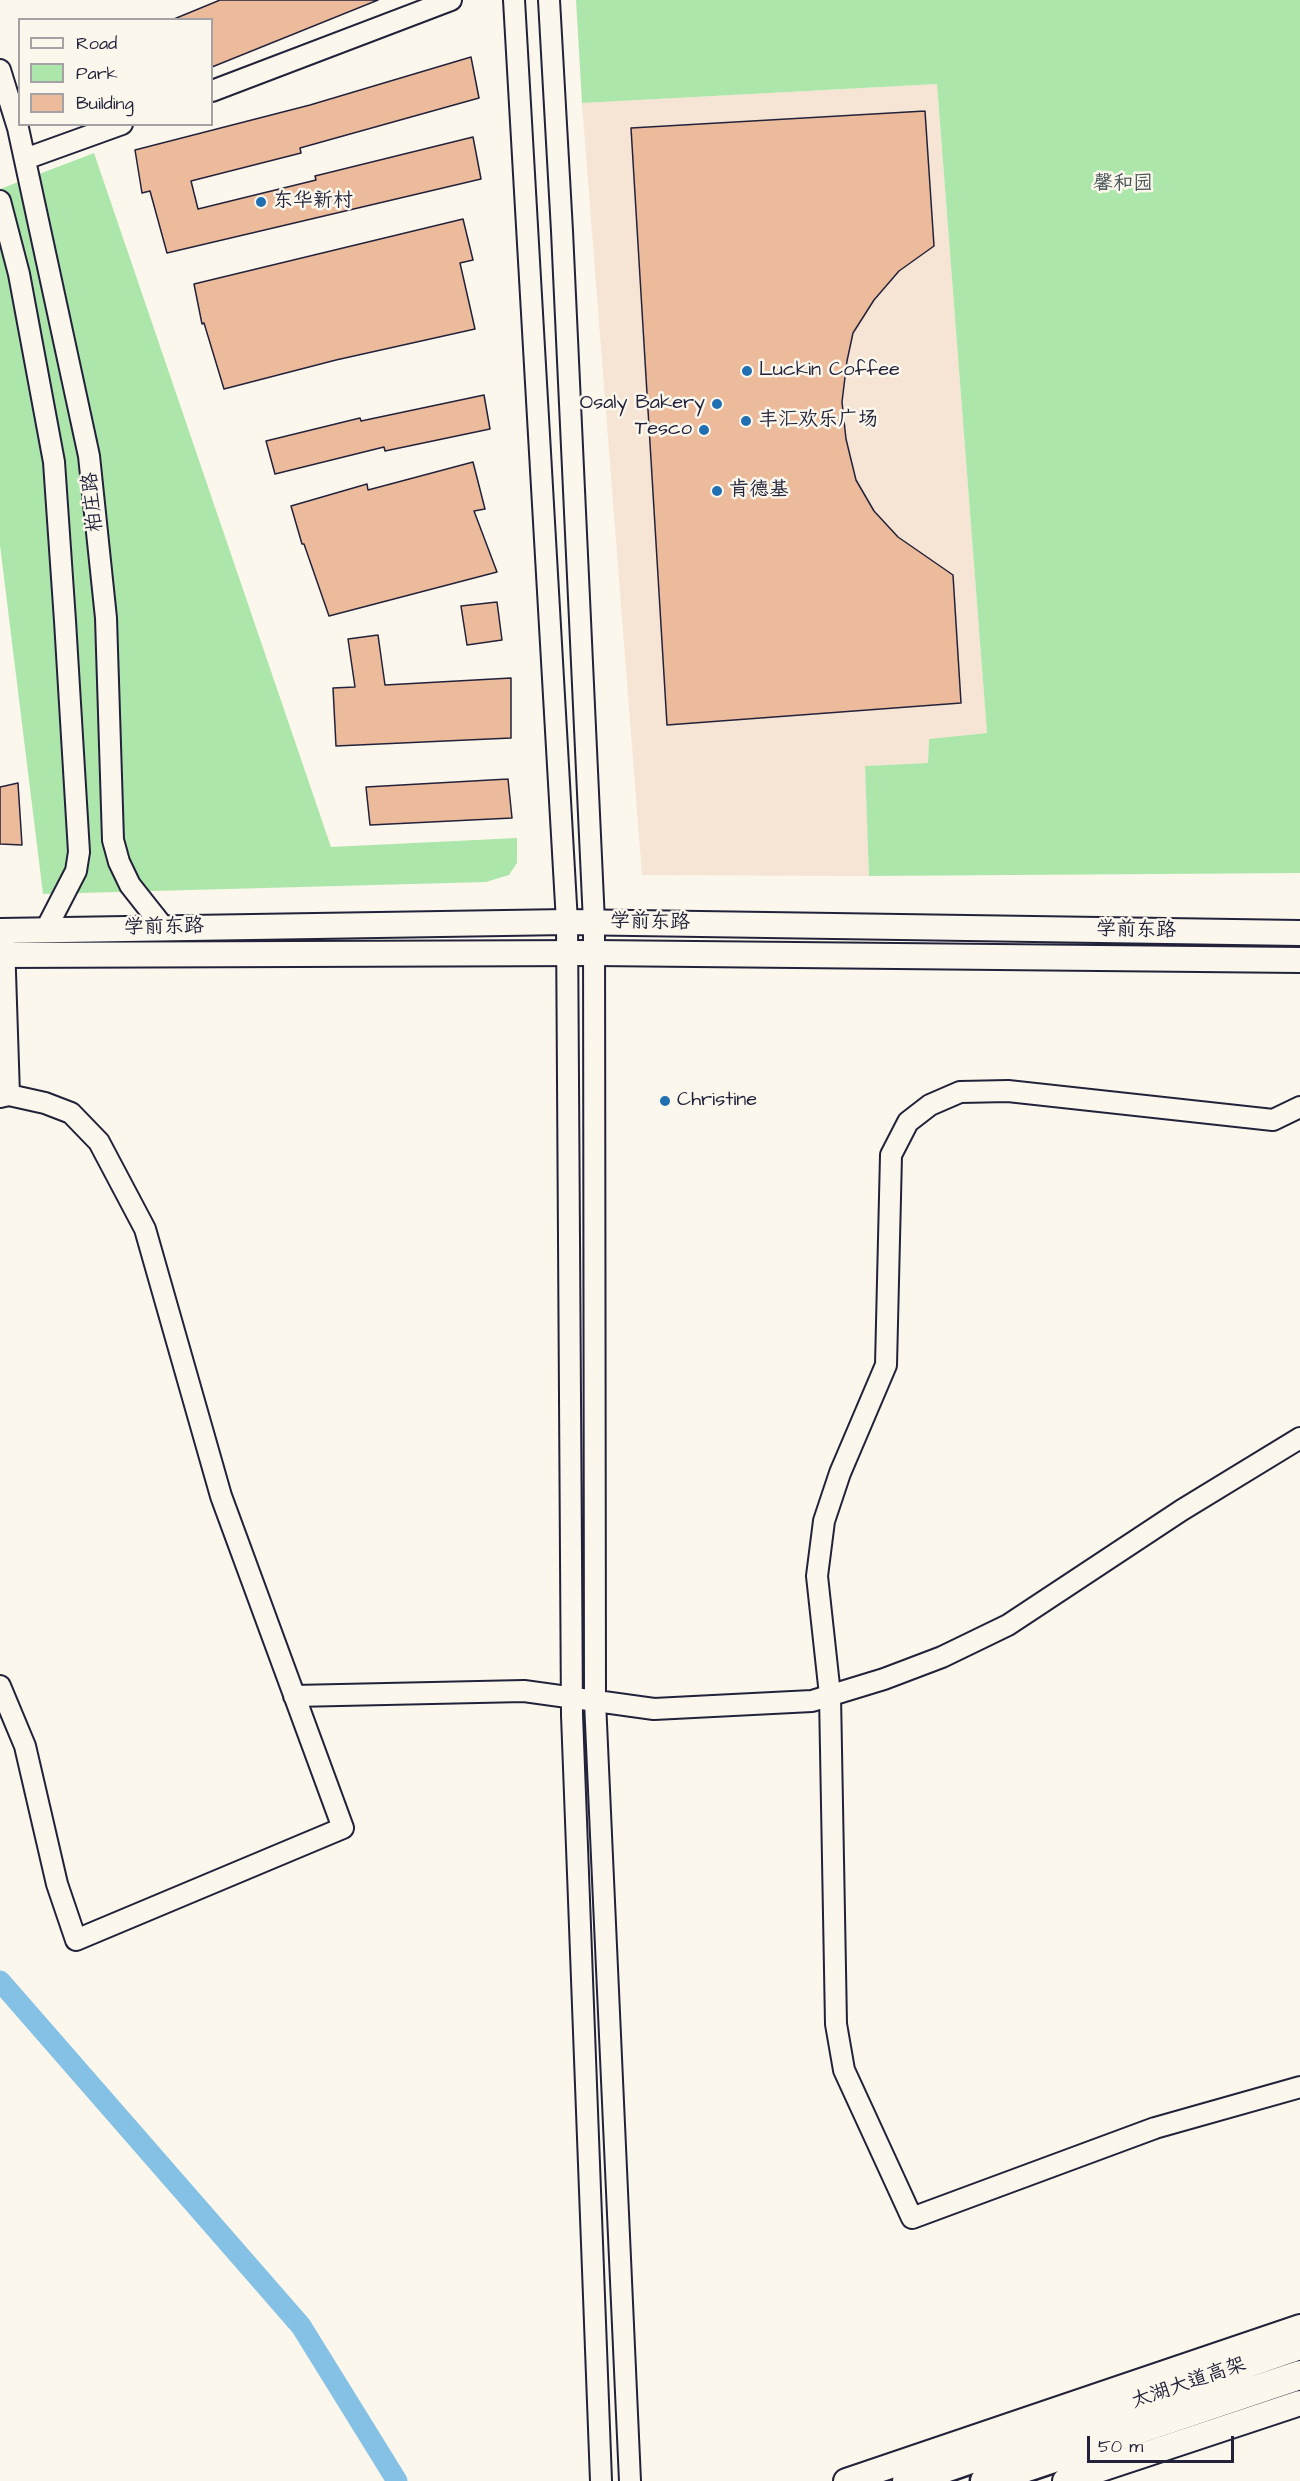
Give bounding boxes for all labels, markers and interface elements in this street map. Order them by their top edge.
legend [18,18,213,126]
text: Road [76,31,117,56]
text: Park [76,61,118,86]
text: Building [76,91,134,116]
park label: 馨和园 [1093,173,1153,197]
place label: 东华新村 [273,190,353,214]
marker: 东华新村 [254,195,268,209]
place label: Luckin Coffee [759,359,900,383]
marker: Luckin Coffee [740,364,754,378]
place label: Osaly Bakery [580,392,705,416]
marker: Osaly Bakery [710,397,724,411]
place label: 丰汇欢乐广场 [758,409,878,433]
marker: 丰汇欢乐广场 [739,414,753,428]
place label: Tesco [635,418,692,442]
marker: Tesco [697,423,711,437]
street label: 柏庄路 [79,471,109,533]
place label: 肯德基 [729,479,789,503]
marker: 肯德基 [710,484,724,498]
street label: 学前东路 [610,910,690,936]
street label: 学前东路 [124,915,204,941]
street label: 学前东路 [1096,918,1176,944]
place label: Christine [677,1089,757,1113]
marker: Christine [658,1094,672,1108]
street label: 太湖大道高架 [1128,2353,1250,2415]
scale bar [1090,2424,1237,2462]
text: 50 m [1098,2434,1143,2459]

